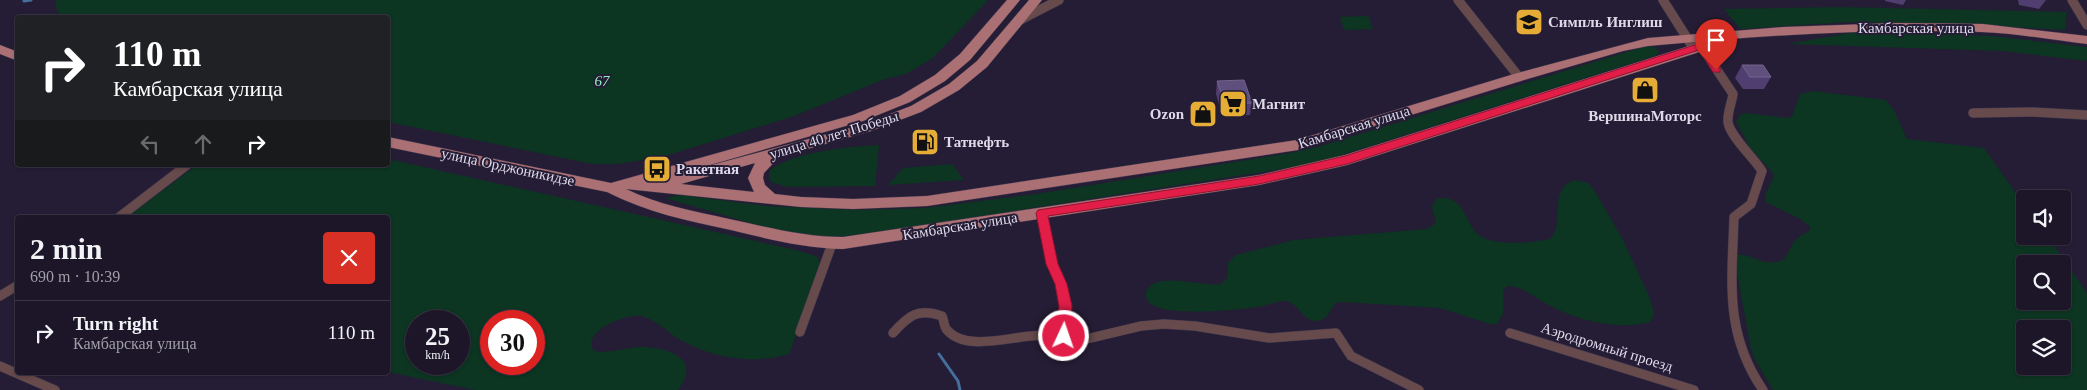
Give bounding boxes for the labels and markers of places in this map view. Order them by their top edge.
school or university icon: Симпль Инглиш [1514,7,1544,37]
place label: Симпль Инглиш [1548,14,1663,30]
pin [1695,19,1737,70]
shop icon: ВершинаМоторс [1630,75,1660,105]
supermarket icon: Магнит [1218,89,1248,119]
place label: Магнит [1252,96,1306,112]
shop icon: Ozon [1188,99,1218,129]
place label: Ozon [1150,106,1185,122]
place label: ВершинаМоторс [1588,108,1702,124]
fuel station icon: Татнефть [910,127,940,157]
place label: Татнефть [944,134,1009,150]
bus stop icon: Ракетная [642,154,672,184]
place label: Ракетная [676,161,739,177]

